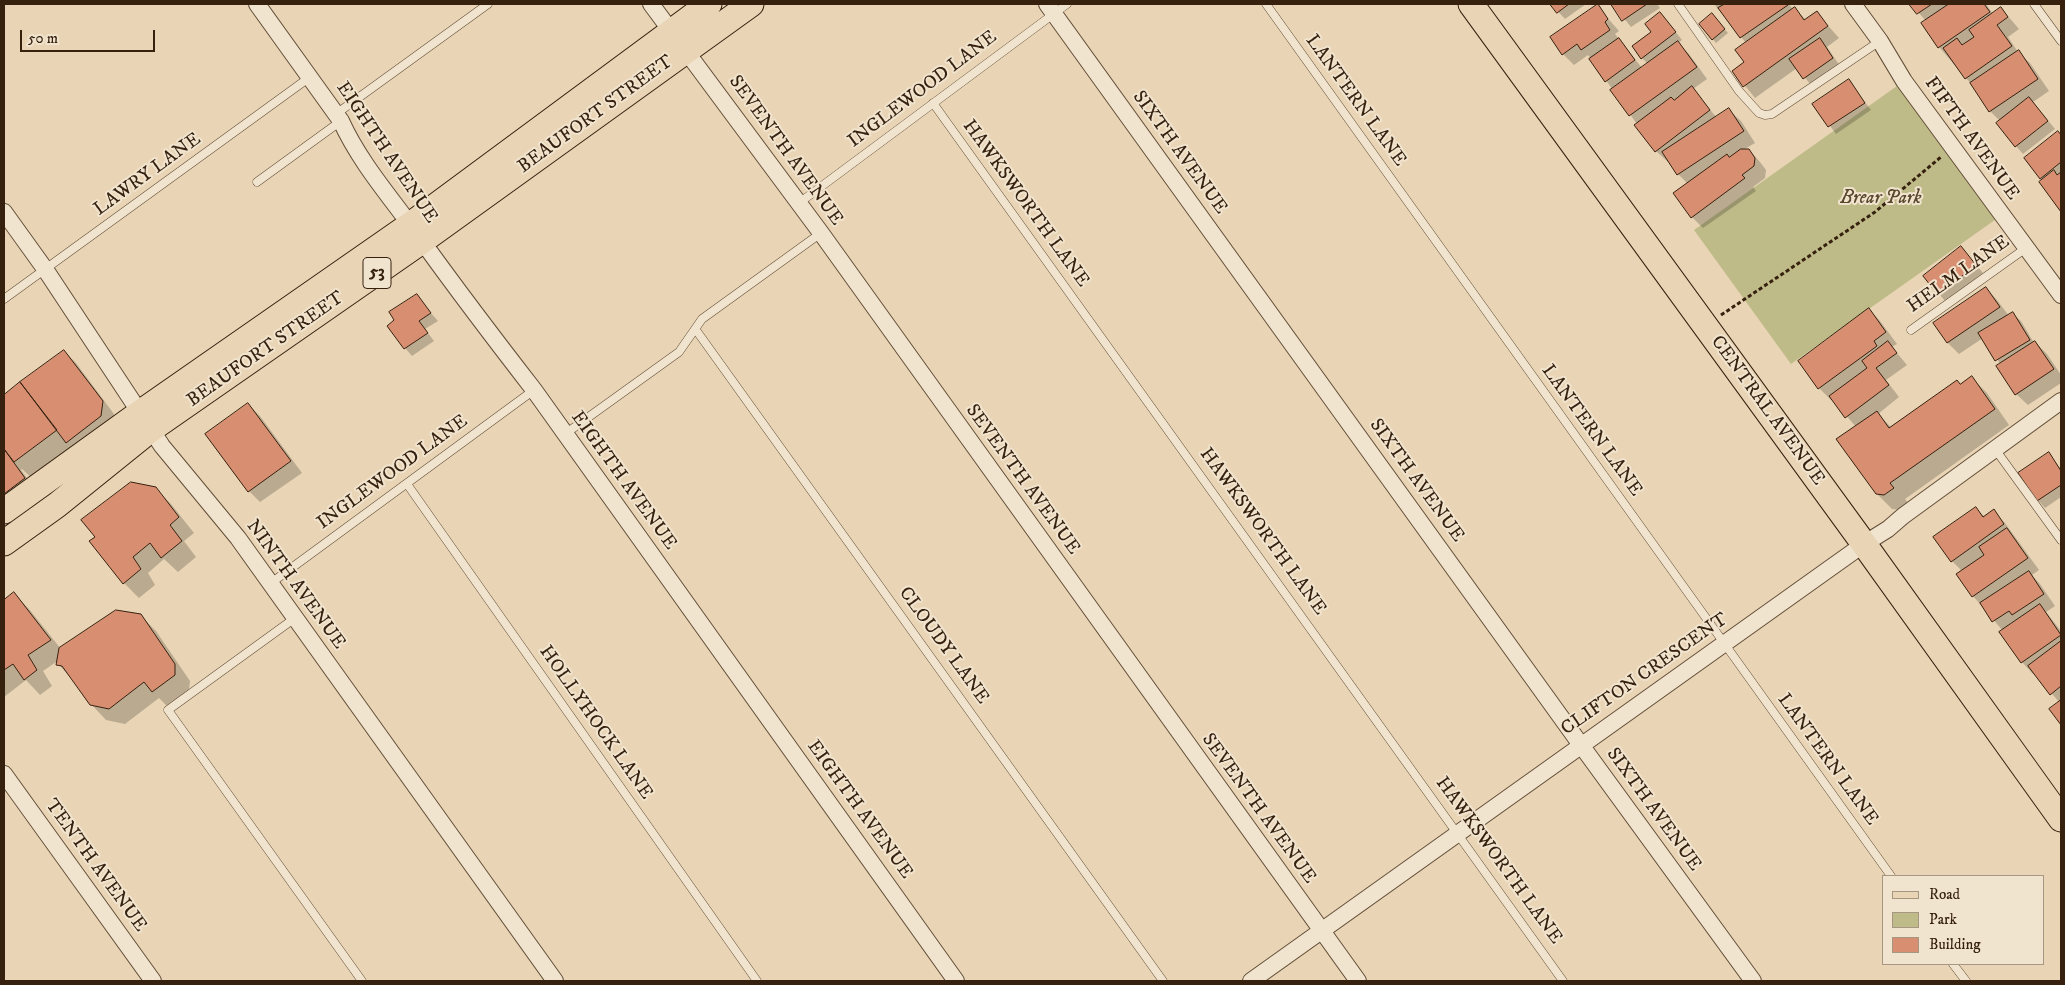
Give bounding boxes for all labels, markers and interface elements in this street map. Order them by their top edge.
scale bar [22,20,158,52]
street label: INGLEWOOD LANE [844,26,1002,154]
text: 50 m [28,29,58,48]
street label: LANTERN LANE [1300,31,1410,171]
street label: BEAUFORT STREET [514,51,678,179]
street label: SEVENTH AVENUE [723,72,847,230]
street label: FIFTH AVENUE [1919,73,2023,205]
street label: EIGHTH AVENUE [330,78,442,228]
street label: SIXTH AVENUE [1127,87,1231,219]
street label: HAWKSWORTH LANE [957,116,1093,292]
street label: LAWRY LANE [90,129,206,221]
park label: Brear Park [1841,188,1921,210]
street label: HELM LANE [1903,231,2015,319]
road number: 53 [363,258,391,288]
street label: BEAUFORT STREET [183,287,349,413]
street label: CENTRAL AVENUE [1705,332,1829,490]
street label: LANTERN LANE [1536,361,1646,501]
street label: SEVENTH AVENUE [960,401,1084,559]
street label: EIGHTH AVENUE [565,407,681,555]
street label: INGLEWOOD LANE [313,411,473,535]
street label: SIXTH AVENUE [1364,415,1468,547]
street label: HAWKSWORTH LANE [1194,444,1330,620]
street label: NINTH AVENUE [240,516,350,654]
street label: CLOUDY LANE [893,583,993,709]
street label: CLIFTON CRESCENT [1557,609,1733,741]
street label: HOLLYHOCK LANE [533,642,657,804]
street label: LANTERN LANE [1772,690,1882,830]
street label: SEVENTH AVENUE [1196,730,1320,888]
street label: EIGHTH AVENUE [801,736,917,884]
street label: SIXTH AVENUE [1601,744,1705,876]
street label: HAWKSWORTH LANE [1430,773,1566,949]
street label: TENTH AVENUE [39,795,151,937]
legend [1882,875,2045,965]
text: Road [1929,885,1960,904]
text: Park [1929,910,1957,929]
text: Building [1929,935,1981,954]

